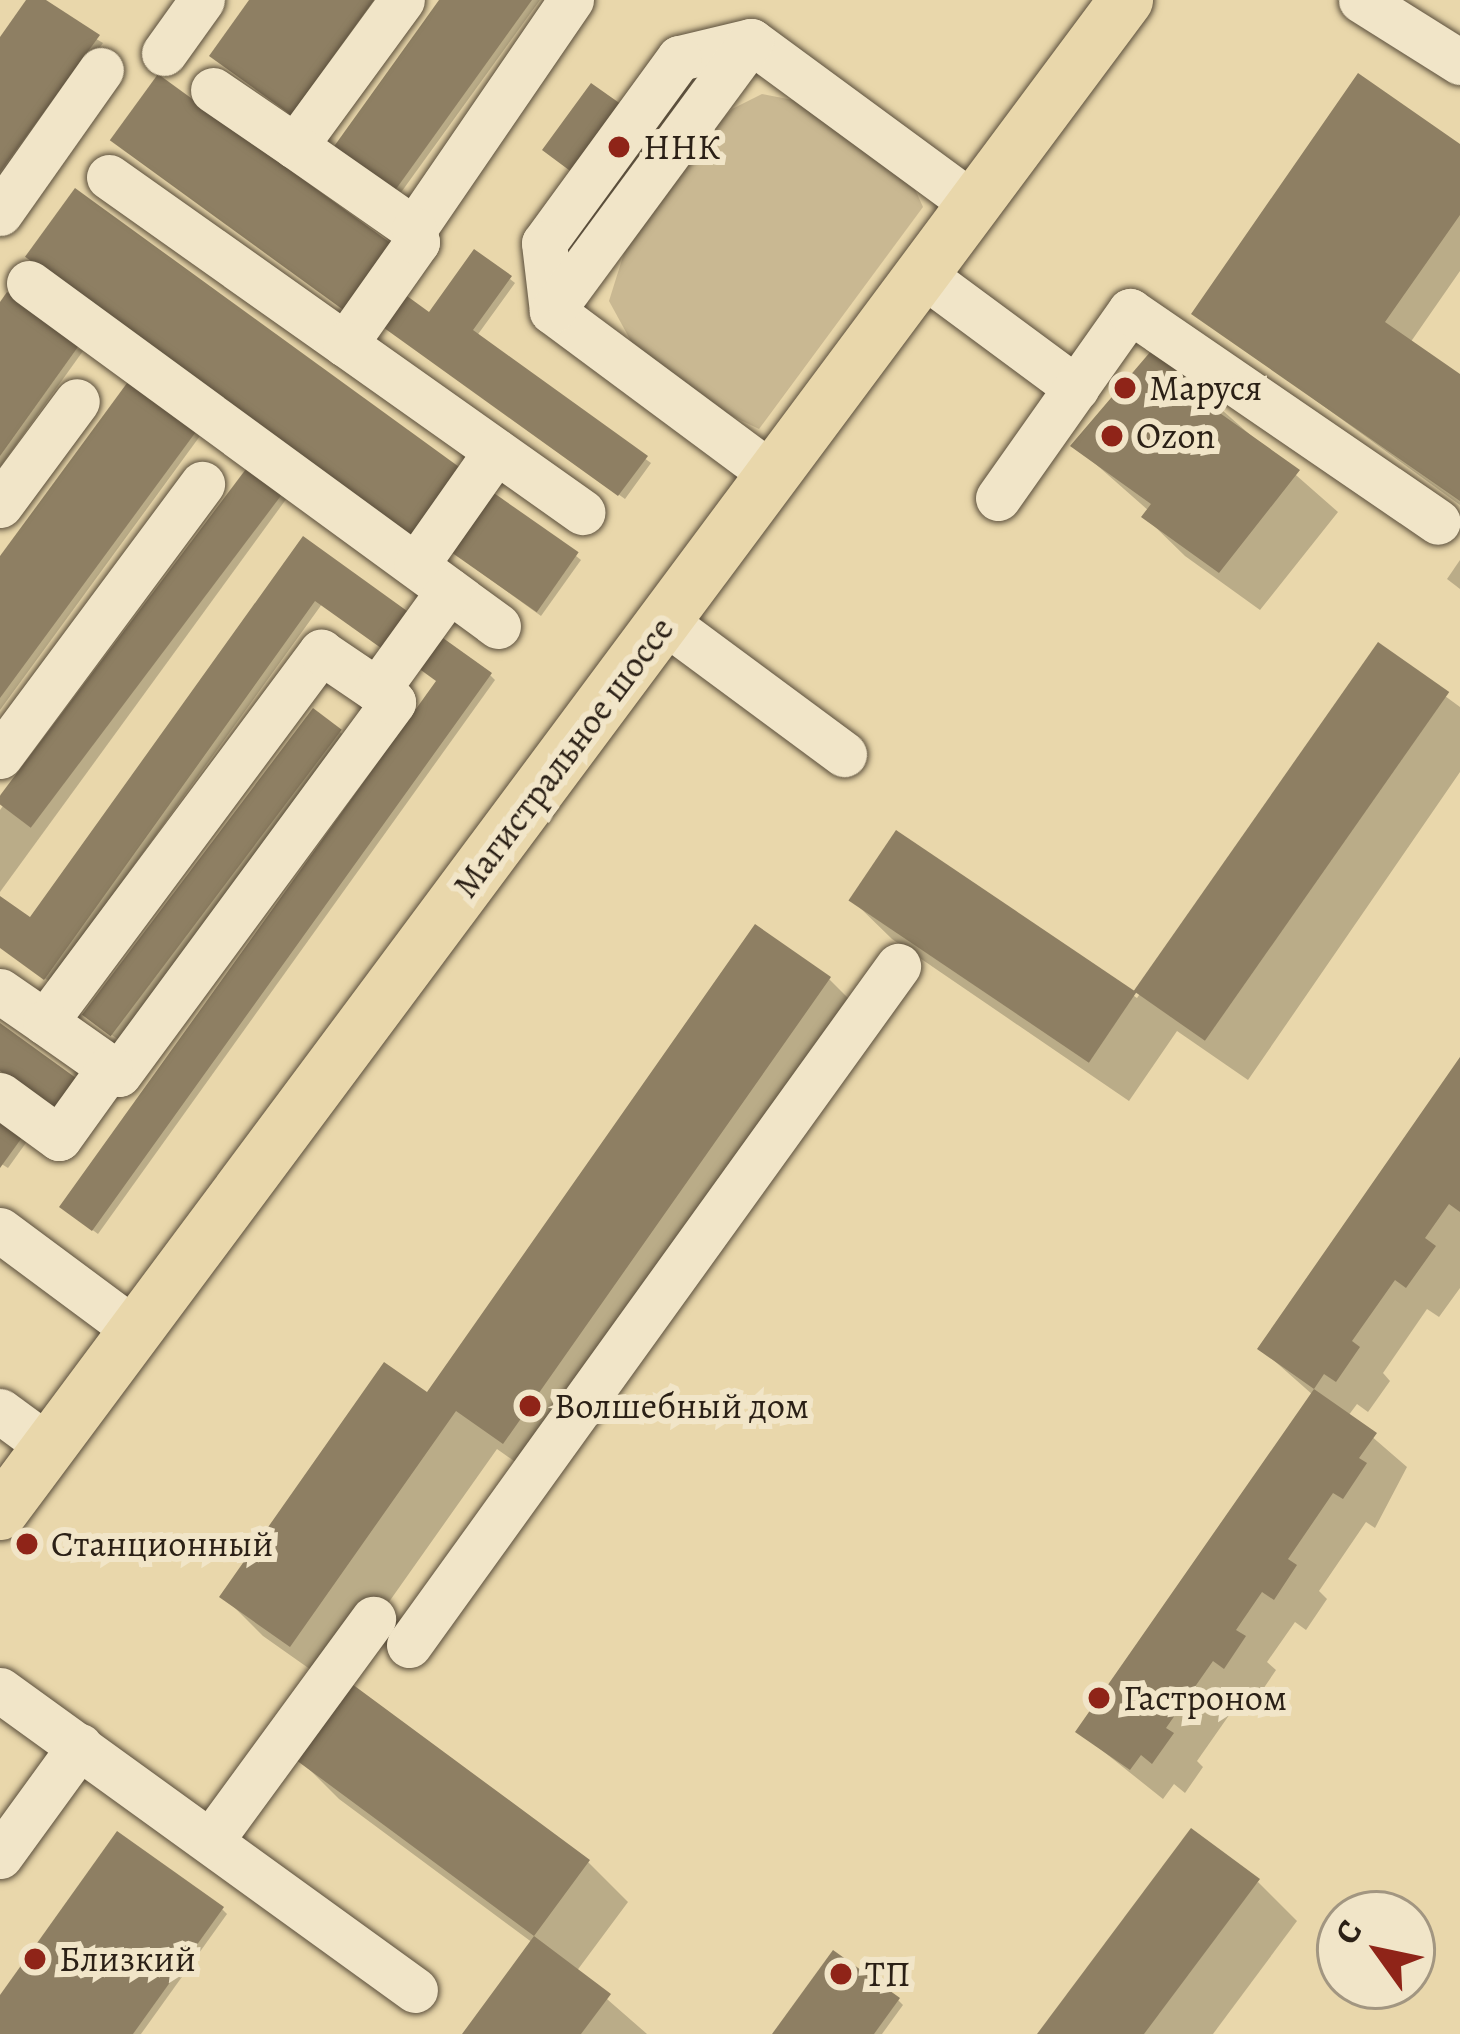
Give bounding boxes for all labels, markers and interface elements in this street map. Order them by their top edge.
place label: ННК [643,125,720,169]
marker: ННК [606,134,632,160]
place label: Маруся [1149,366,1262,410]
marker: Маруся [1112,375,1138,401]
place label: Ozon [1136,414,1215,458]
marker: Ozon [1099,423,1125,449]
street label: Магистральное шоссе [443,608,683,906]
place label: Волшебный дом [554,1384,809,1428]
marker: Волшебный дом [517,1393,543,1419]
place label: Станционный [51,1522,273,1566]
marker: Станционный [14,1531,40,1557]
place label: Гастроном [1123,1676,1287,1720]
marker: Гастроном [1086,1685,1112,1711]
north arrow [1316,1890,1436,2010]
text: С [1323,1911,1372,1953]
place label: Близкий [59,1937,196,1981]
marker: Близкий [22,1946,48,1972]
place label: ТП [865,1952,910,1996]
marker: ТП [828,1961,854,1987]

